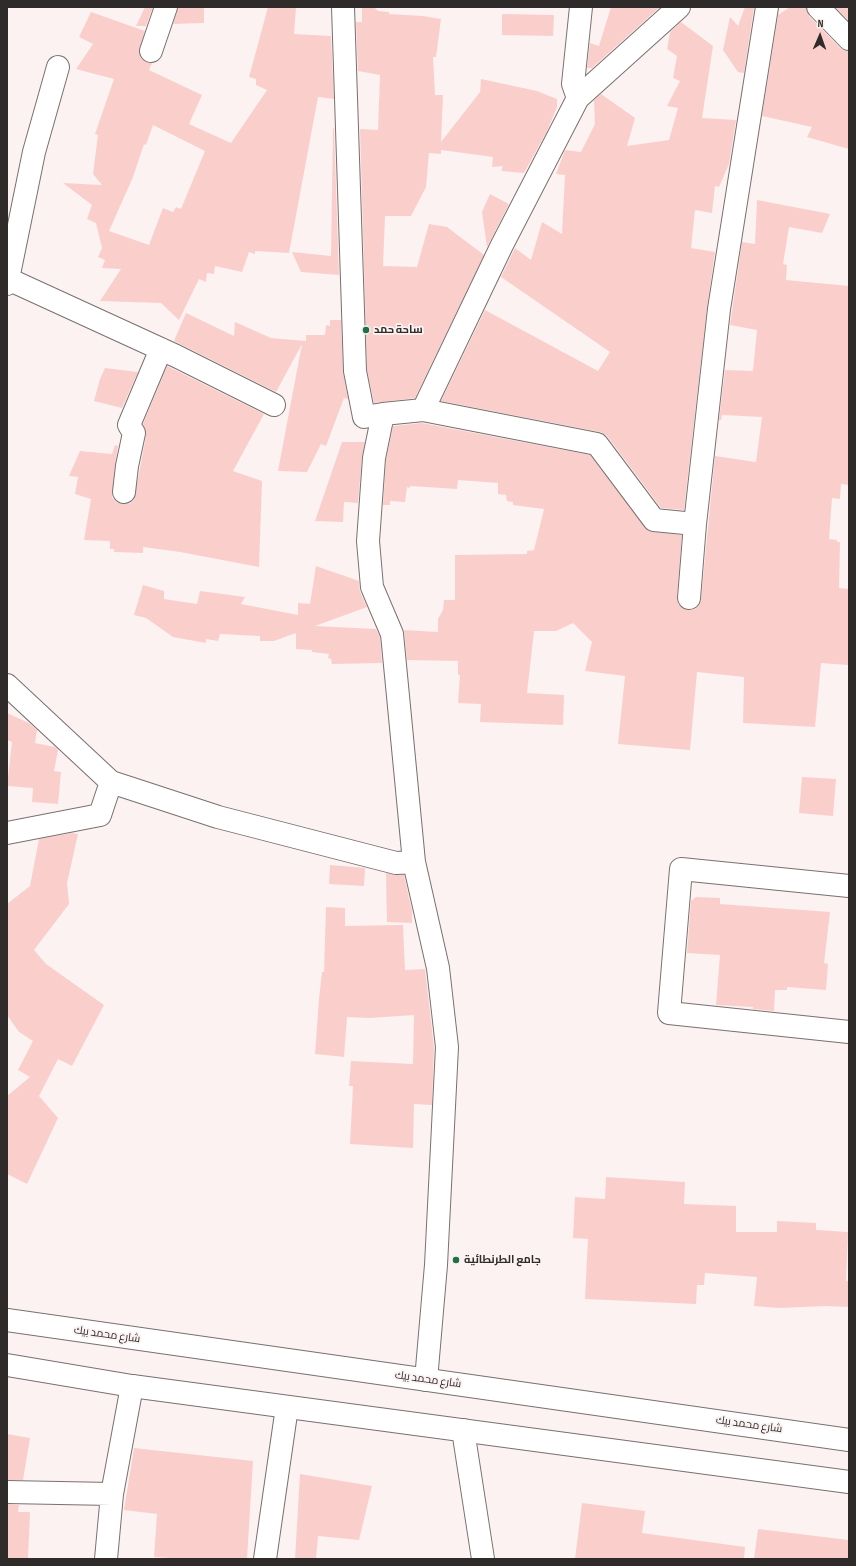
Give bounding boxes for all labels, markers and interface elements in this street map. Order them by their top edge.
north arrow [800,16,840,56]
text: N [817,17,824,30]
place label: ساحة حمد [374,323,423,337]
marker: ساحة حمد [361,325,371,335]
place label: جامع الطرنطائية [464,1253,541,1267]
marker: جامع الطرنطائية [451,1255,461,1265]
street label: شارع محمد بيك [73,1324,141,1346]
street label: شارع محمد بيك [394,1369,462,1391]
street label: شارع محمد بيك [715,1414,783,1436]

